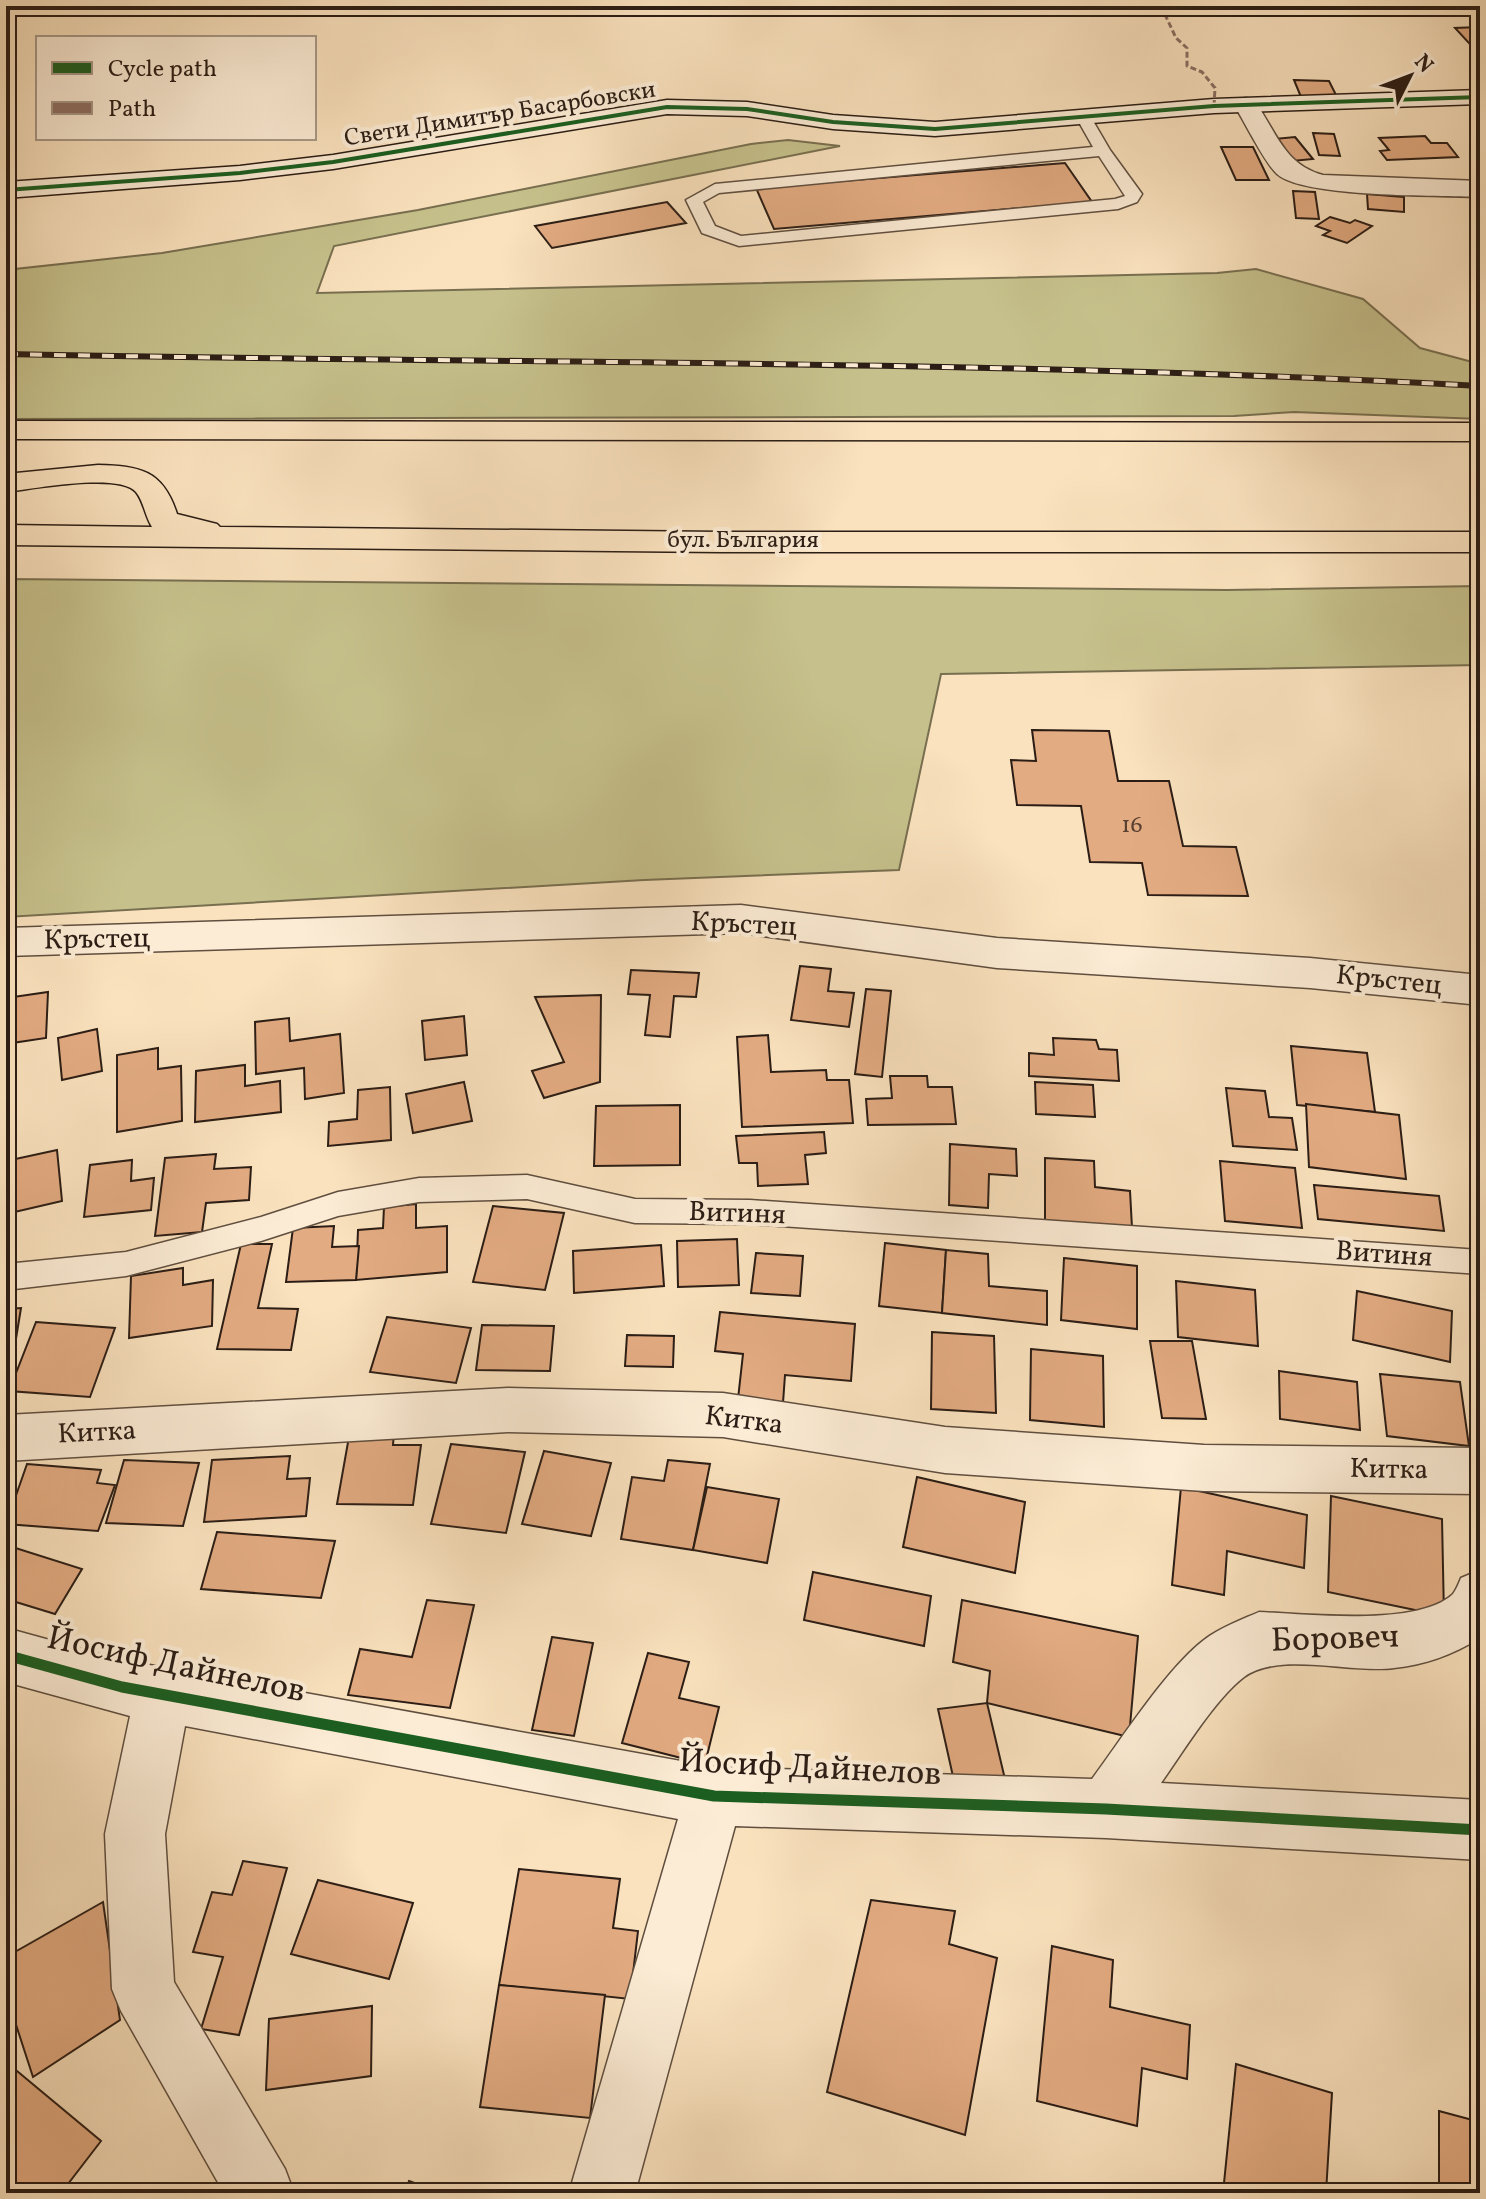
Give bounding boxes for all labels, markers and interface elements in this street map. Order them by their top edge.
legend [36,36,316,140]
north arrow [1370,36,1450,116]
text: N [1406,48,1440,81]
text: Cycle path [108,53,217,87]
street label: Свети Димитър Басарбовски [342,74,658,156]
text: Path [108,93,156,127]
street label: бул. България [667,524,819,558]
house number: 16 [1121,809,1143,843]
street label: Кръстец [690,903,798,947]
street label: Кръстец [43,920,151,960]
street label: Кръстец [1334,956,1444,1006]
street label: Витиня [688,1193,786,1235]
street label: Витиня [1334,1232,1434,1278]
street label: Китка [703,1397,785,1445]
street label: Китка [57,1411,137,1455]
street label: Китка [1349,1450,1429,1490]
street label: Боровеч [1270,1614,1400,1666]
street label: Йосиф Дайнелов [42,1616,310,1716]
street label: Йосиф Дайнелов [677,1739,943,1799]

